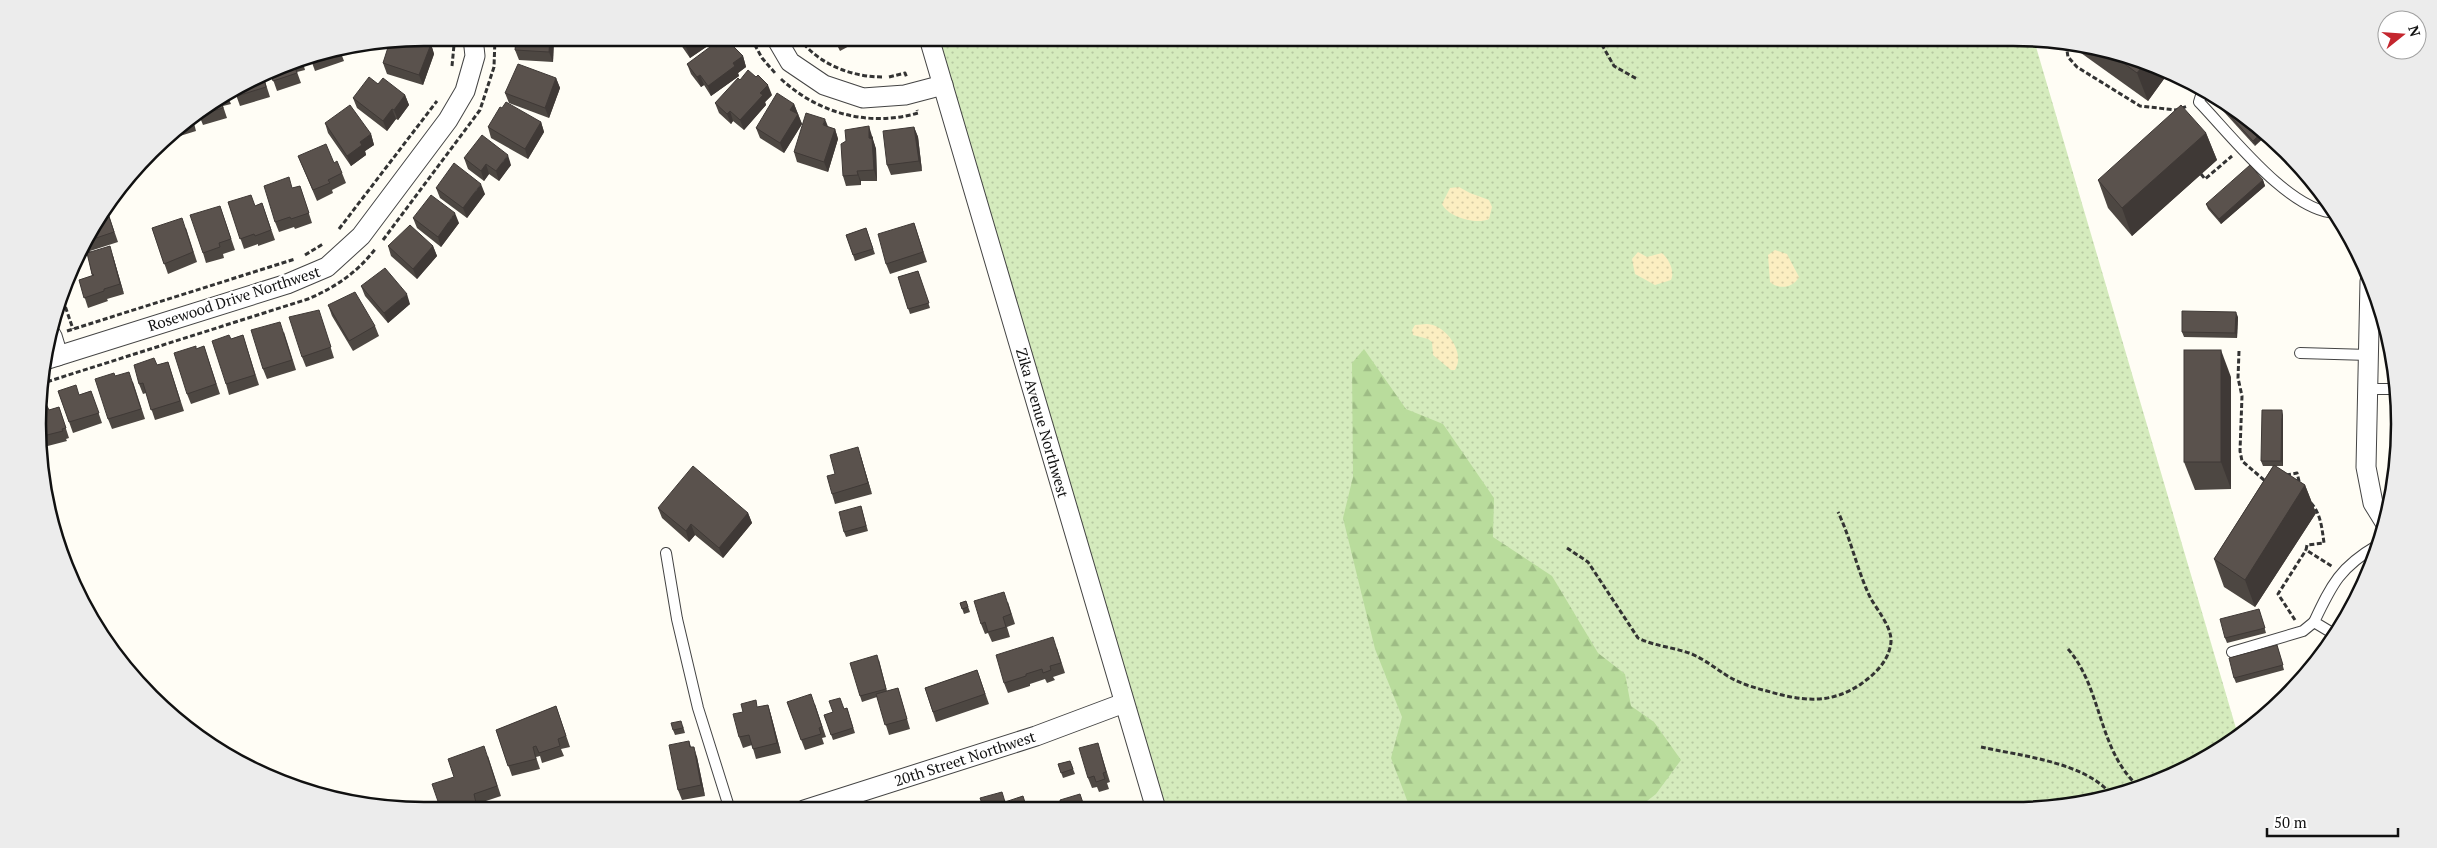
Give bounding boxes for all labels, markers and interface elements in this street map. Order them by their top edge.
north arrow [2377,10,2427,60]
text: N [2404,23,2426,39]
street label: Rosewood Drive Northwest [145,261,323,335]
street label: Zika Avenue Northwest [1012,346,1074,500]
street label: 20th Street Northwest [891,726,1038,790]
scale bar [2267,806,2398,838]
text: 50 m [2274,812,2307,832]

